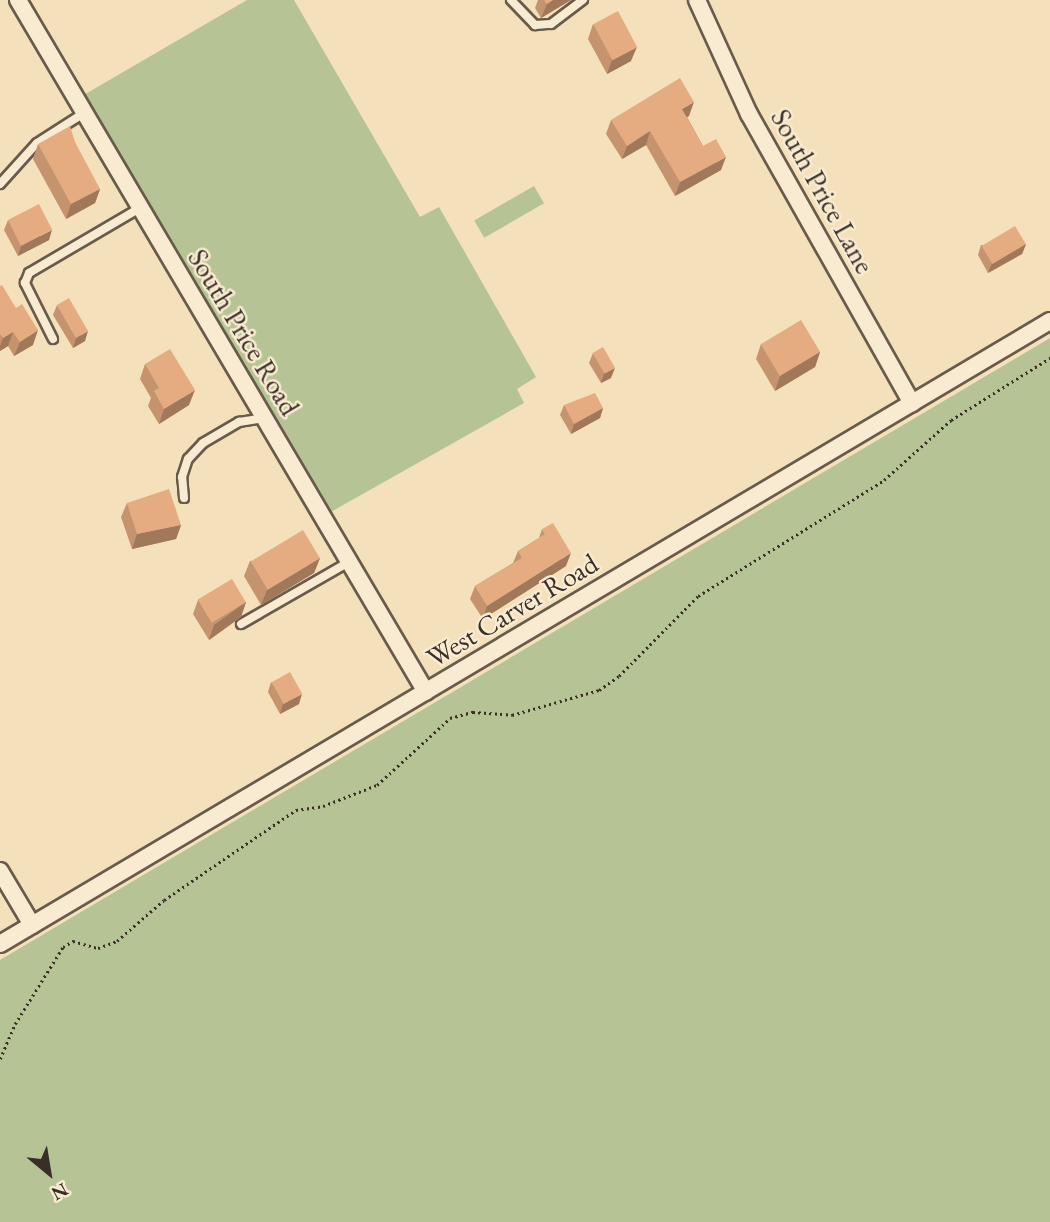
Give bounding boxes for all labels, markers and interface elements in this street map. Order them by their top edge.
street label: South Price Lane [764,103,882,279]
street label: South Price Road [181,243,307,421]
street label: West Carver Road [420,546,604,674]
north arrow [14,1138,84,1208]
text: N [47,1177,73,1206]

